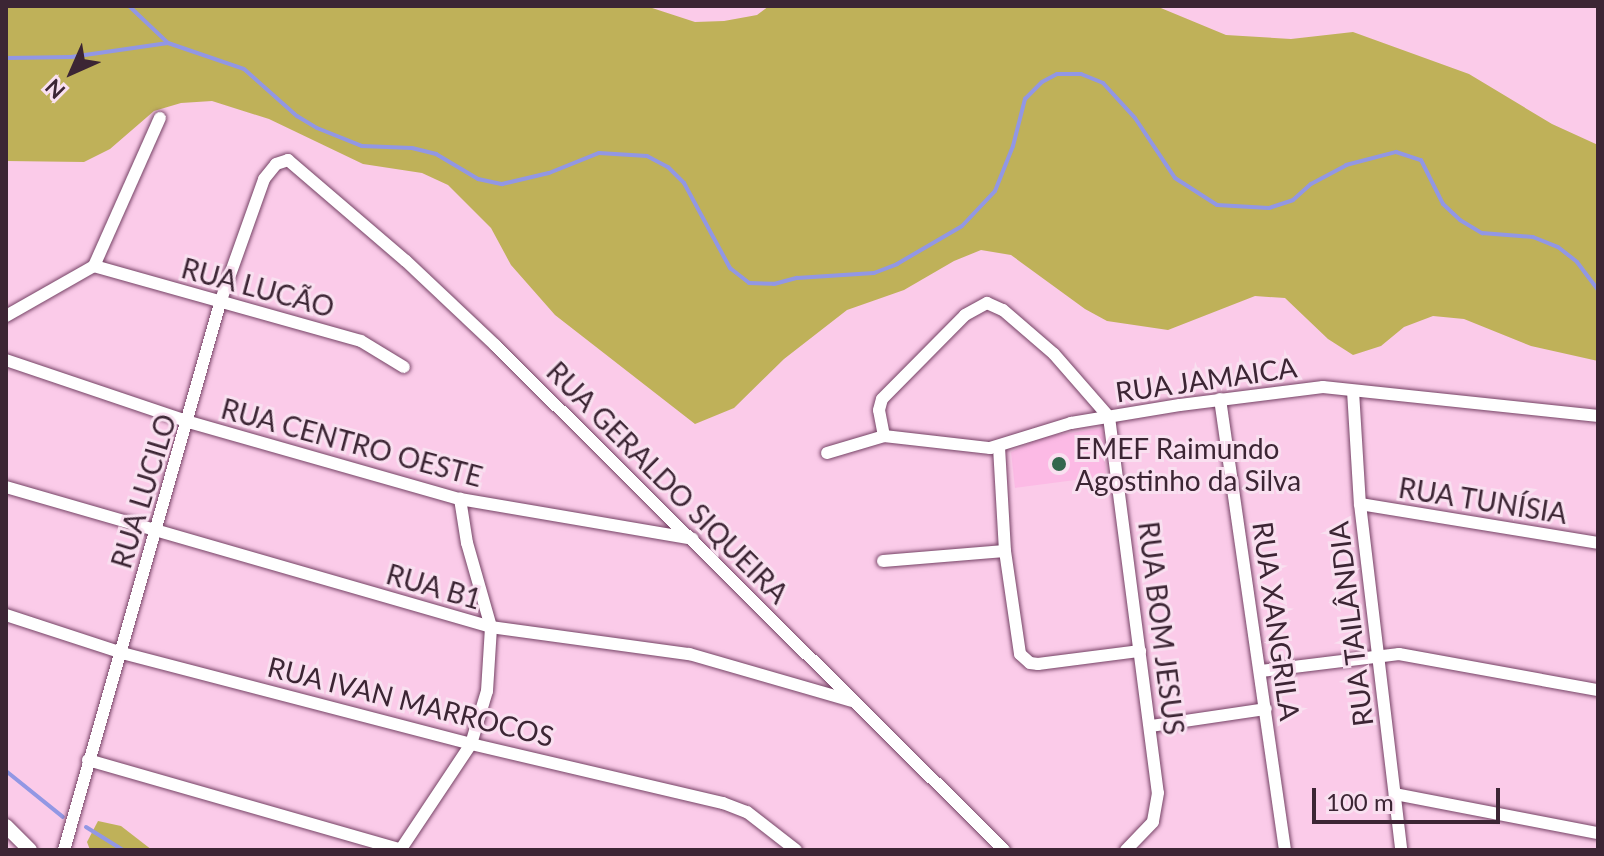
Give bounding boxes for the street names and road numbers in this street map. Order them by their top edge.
street label: RUA LUCÃO [178,250,338,324]
street label: RUA JAMAICA [1112,350,1300,408]
street label: RUA GERALDO SIQUEIRA [540,354,796,610]
street label: RUA CENTRO OESTE [217,391,487,493]
street label: RUA LUCILO [103,409,183,573]
street label: RUA TUNÍSIA [1395,470,1571,530]
street label: RUA BOM JESUS [1132,519,1192,737]
street label: RUA XANGRILA [1246,519,1308,723]
street label: RUA TAILÂNDIA [1321,519,1379,729]
street label: RUA B1 [382,556,486,616]
street label: RUA IVAN MARROCOS [264,649,558,753]

